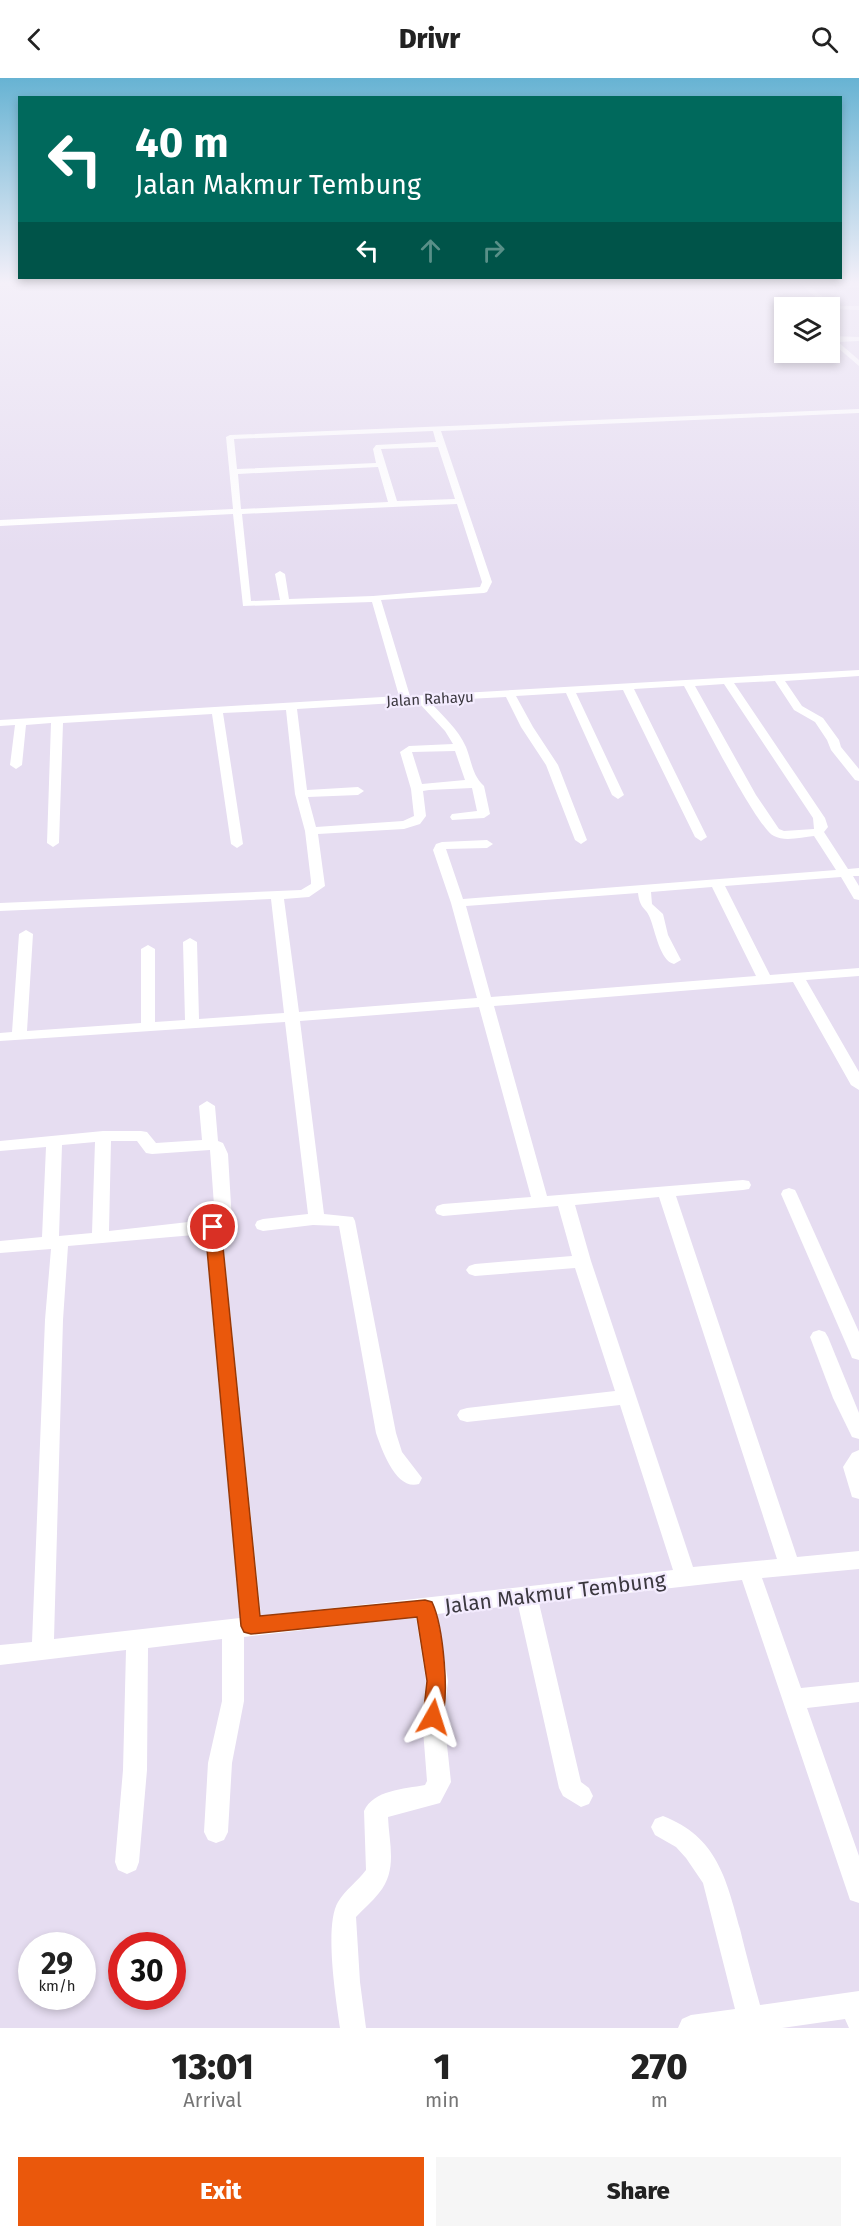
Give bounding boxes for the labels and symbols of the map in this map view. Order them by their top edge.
street label: Jalan Rahayu [386,688,474,710]
pin [187,1201,238,1252]
street label: Jalan Makmur Tembung [443,1567,667,1619]
position arrow [401,1685,465,1749]
speed limit sign: 30 [108,1932,186,2010]

